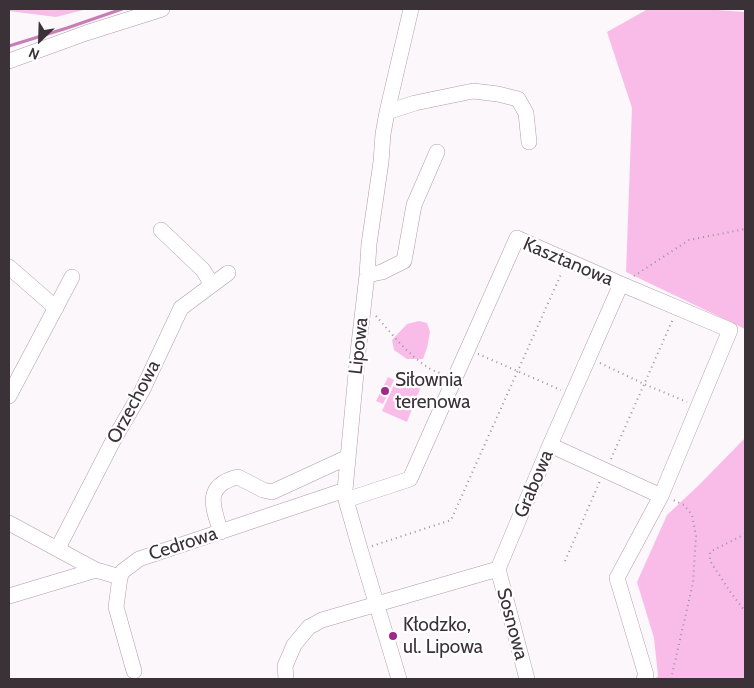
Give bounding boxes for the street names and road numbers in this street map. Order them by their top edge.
street label: Kasztanowa [519,233,617,291]
street label: Lipowa [345,316,373,376]
street label: Orzechowa [103,356,165,448]
street label: Grabowa [510,447,558,521]
street label: Cedrowa [146,522,220,566]
street label: Sosnowa [492,586,532,662]

